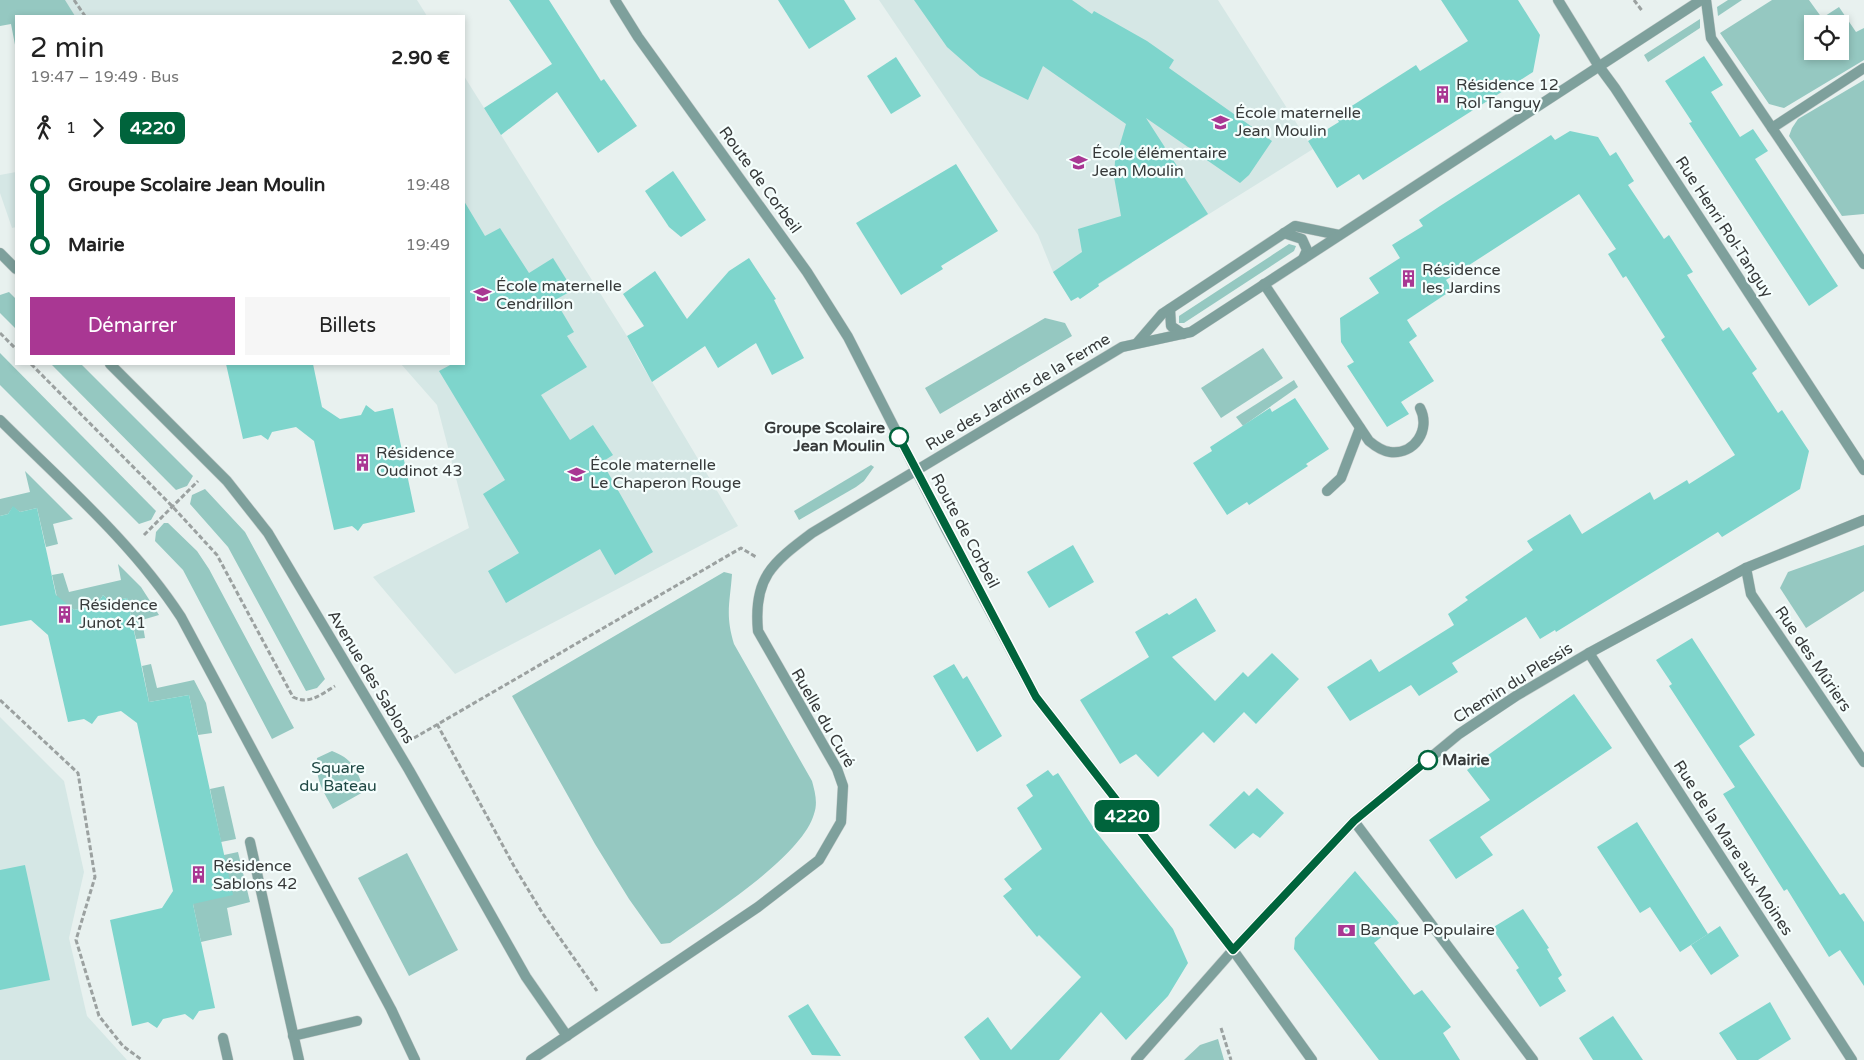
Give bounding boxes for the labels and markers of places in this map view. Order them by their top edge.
place label: Résidence 12 Rol Tanguy [1456,75,1559,113]
building icon: Résidence 12 Rol Tanguy [1432,84,1452,104]
place label: École maternelle Jean Moulin [1235,103,1361,141]
school or university icon: École maternelle Jean Moulin [1211,112,1231,132]
place label: École élémentaire Jean Moulin [1092,143,1227,181]
school or university icon: École élémentaire Jean Moulin [1068,152,1088,172]
place label: Résidence les Jardins [1422,260,1501,298]
building icon: Résidence les Jardins [1398,269,1418,289]
place label: École maternelle Cendrillon [496,276,622,314]
school or university icon: École maternelle Cendrillon [472,285,492,305]
place label: Groupe Scolaire Jean Moulin [764,418,885,456]
marker: Groupe Scolaire Jean Moulin [889,427,909,447]
place label: Résidence Oudinot 43 [376,443,462,481]
building icon: Résidence Oudinot 43 [352,452,372,472]
place label: École maternelle Le Chaperon Rouge [590,455,741,493]
school or university icon: École maternelle Le Chaperon Rouge [566,464,586,484]
place label: Résidence Junot 41 [79,595,158,633]
building icon: Résidence Junot 41 [55,604,75,624]
marker: Mairie [1418,750,1438,770]
place label: Mairie [1442,750,1490,770]
place label: Résidence Sablons 42 [213,856,297,894]
building icon: Résidence Sablons 42 [189,865,209,885]
bank icon: Banque Populaire [1336,920,1356,940]
place label: Banque Populaire [1360,920,1495,940]

